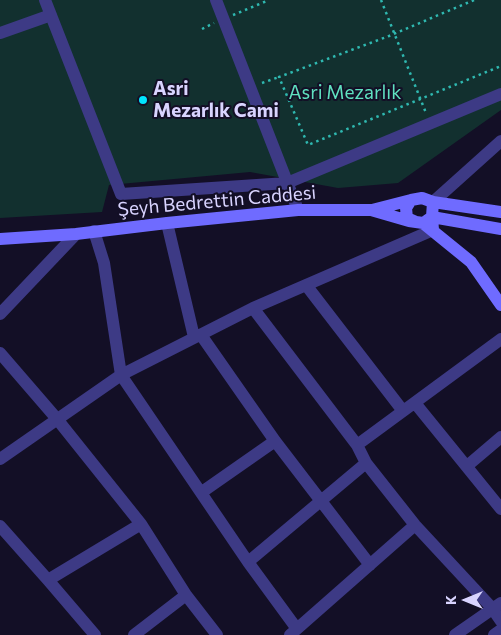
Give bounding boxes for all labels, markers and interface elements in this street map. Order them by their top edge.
place label: Asri Mezarlık Cami [153,78,279,122]
park label: Asri Mezarlık [288,82,402,104]
marker: Asri Mezarlık Cami [137,94,149,106]
street label: Şeyh Bedrettin Caddesi [117,181,317,221]
north arrow [441,575,491,625]
text: K [442,595,459,605]

